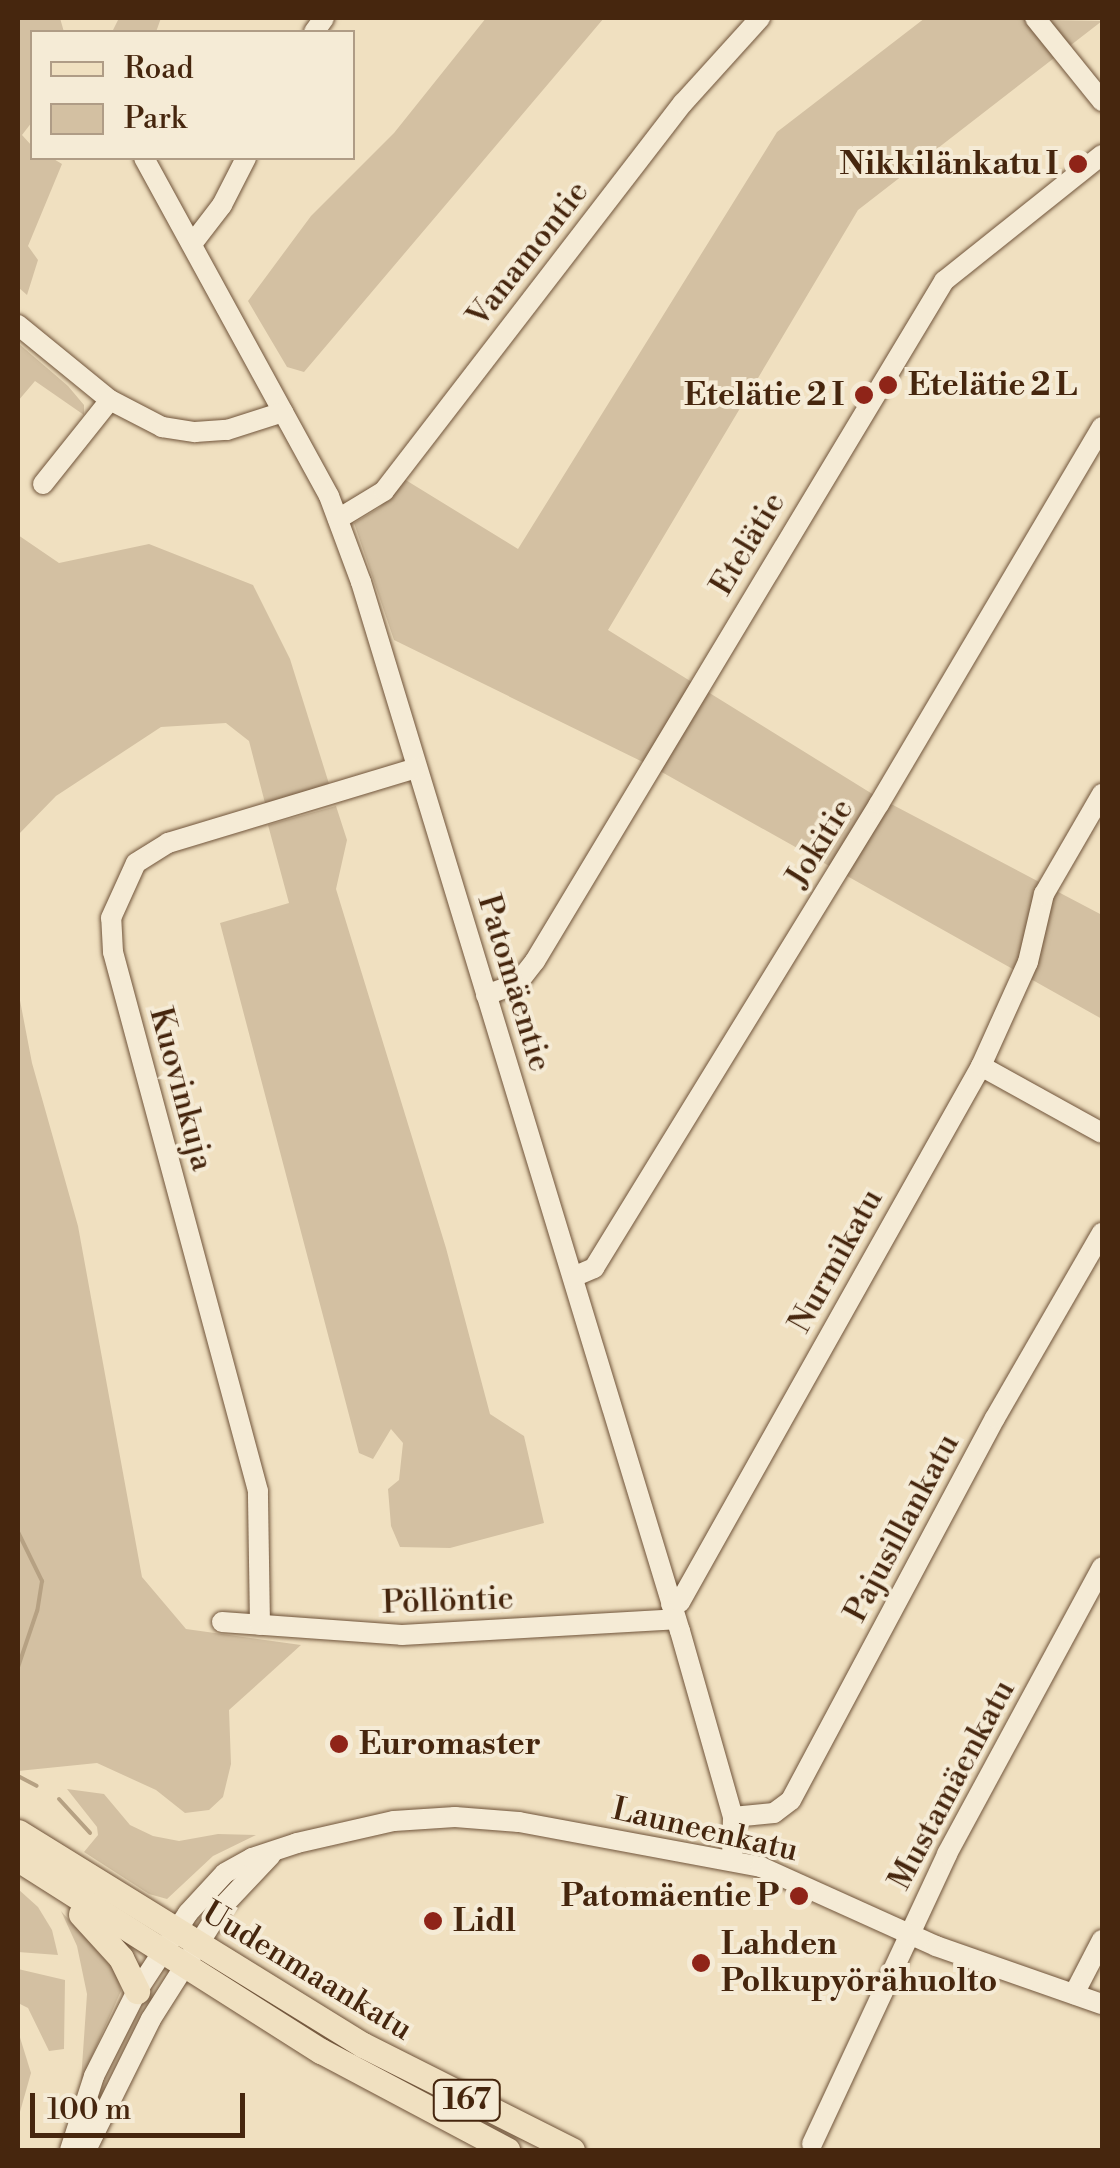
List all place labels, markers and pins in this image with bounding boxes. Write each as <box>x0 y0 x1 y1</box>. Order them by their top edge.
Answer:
place label: Nikkilänkatu I <box>839 145 1058 183</box>
marker: Nikkilänkatu I <box>1067 153 1089 175</box>
place label: Etelätie 2 L <box>908 366 1077 404</box>
marker: Etelätie 2 L <box>877 374 899 396</box>
place label: Etelätie 2 I <box>684 376 844 414</box>
marker: Etelätie 2 I <box>853 384 875 406</box>
place label: Euromaster <box>359 1725 541 1763</box>
marker: Euromaster <box>328 1733 350 1755</box>
place label: Patomäentie P <box>561 1877 779 1915</box>
marker: Patomäentie P <box>788 1885 810 1907</box>
place label: Lidl <box>453 1902 516 1940</box>
marker: Lidl <box>422 1910 444 1932</box>
place label: Lahden Polkupyörähuolto <box>721 1926 997 2001</box>
marker: Lahden Polkupyörähuolto <box>690 1952 712 1974</box>

